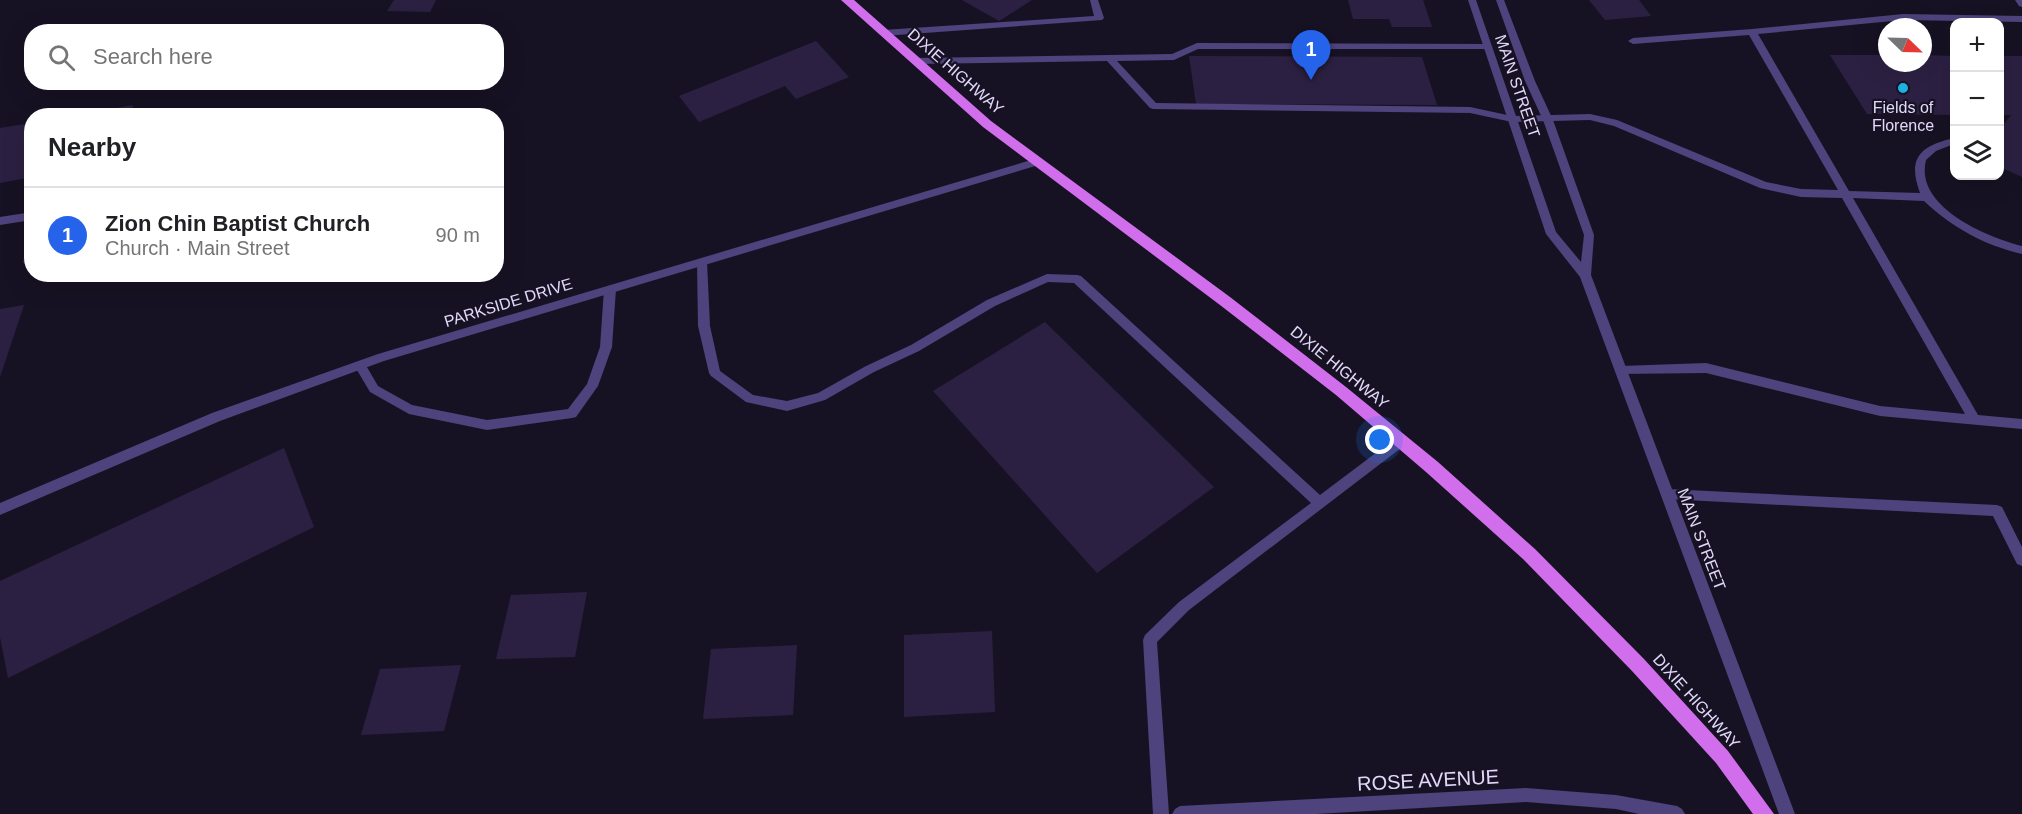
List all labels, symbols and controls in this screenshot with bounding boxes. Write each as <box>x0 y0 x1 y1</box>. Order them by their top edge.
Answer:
north arrow <box>1878 18 1932 72</box>
map controls <box>1950 18 2004 180</box>
button: + <box>1950 18 2004 72</box>
search box <box>24 24 504 90</box>
street label: DIXIE HIGHWAY <box>904 25 1007 118</box>
pin: 1 <box>1292 31 1330 80</box>
street label: MAIN STREET <box>1492 33 1543 140</box>
icon: search <box>45 41 78 74</box>
text: Search here <box>93 44 213 69</box>
button: − <box>1950 72 2004 126</box>
marker: Fields of Florence <box>1896 81 1910 95</box>
place label: Fields of Florence <box>1872 99 1934 134</box>
button: layers <box>1950 126 2004 180</box>
text: Nearby <box>48 132 136 162</box>
text: Zion Chin Baptist Church <box>105 211 370 236</box>
text: 1 <box>62 224 73 246</box>
text: 90 m <box>436 224 480 246</box>
text: Church · Main Street <box>105 237 290 259</box>
street label: PARKSIDE DRIVE <box>442 275 574 330</box>
street label: DIXIE HIGHWAY <box>1287 323 1392 412</box>
your location <box>1365 425 1394 454</box>
street label: MAIN STREET <box>1674 486 1729 593</box>
street label: DIXIE HIGHWAY <box>1650 651 1744 752</box>
street label: ROSE AVENUE <box>1357 765 1499 795</box>

